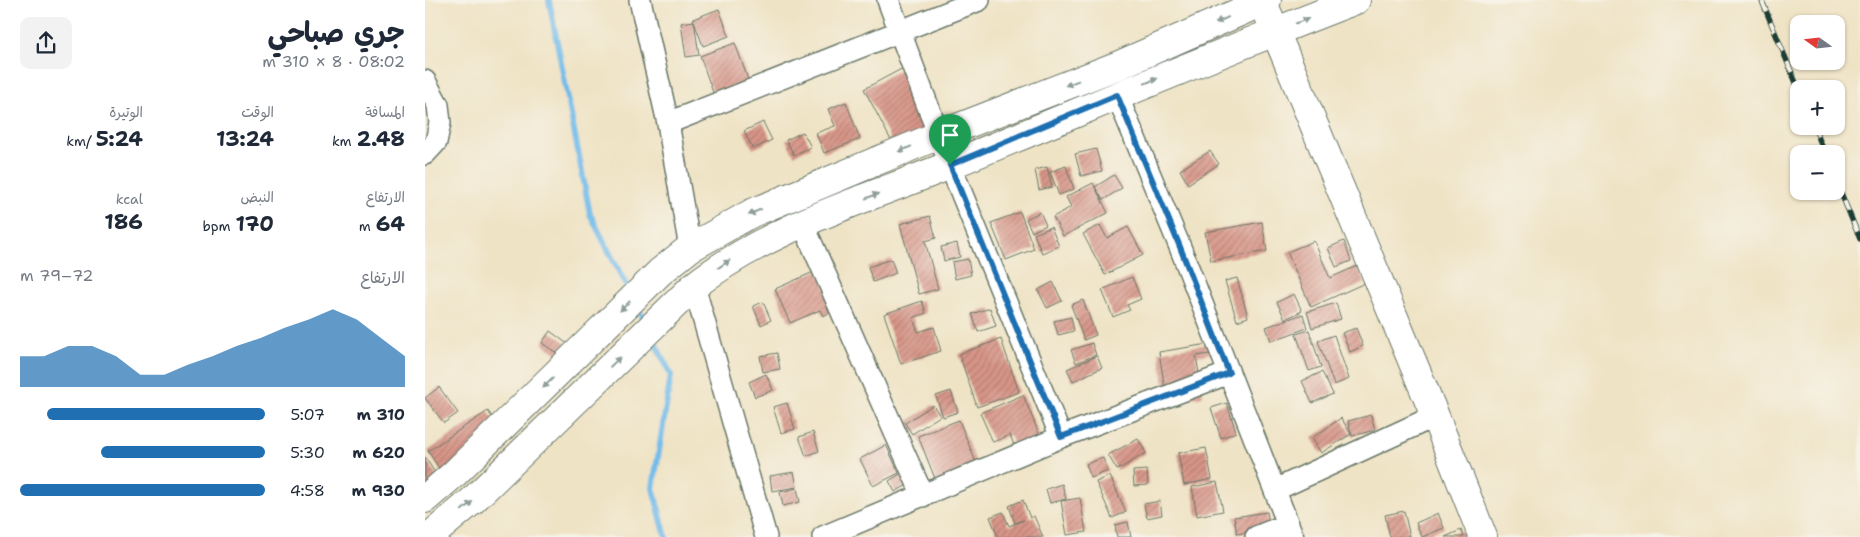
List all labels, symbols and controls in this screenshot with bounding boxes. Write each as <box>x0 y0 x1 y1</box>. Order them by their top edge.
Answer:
text: جري صباحي <box>268 13 405 51</box>
north arrow <box>1790 15 1845 70</box>
map controls <box>1790 15 1845 200</box>
one-way arrow <box>1215 16 1229 24</box>
button: share <box>20 17 72 69</box>
one-way arrow <box>1295 17 1310 25</box>
text: 08:02 · 8 × 310 m <box>262 51 405 72</box>
one-way arrow <box>1144 77 1159 84</box>
one-way arrow <box>1064 79 1079 87</box>
button: + <box>1790 80 1845 135</box>
text: الوتيرة <box>109 103 143 121</box>
text: الوقت <box>241 103 274 121</box>
text: المسافة <box>365 103 405 121</box>
pin <box>929 114 971 165</box>
icon: arrive <box>936 121 964 149</box>
text: 5:24 <box>96 125 143 153</box>
text: 13:24 <box>216 125 274 153</box>
text: 2.48 <box>356 125 405 153</box>
text: /km <box>66 132 96 150</box>
text: km <box>332 132 356 150</box>
button: − <box>1790 145 1845 200</box>
one-way arrow <box>898 146 912 154</box>
text: النبض <box>241 188 274 206</box>
text: الارتفاع <box>366 188 405 206</box>
text: kcal <box>116 190 143 208</box>
one-way arrow <box>865 192 880 200</box>
text: 186 <box>104 208 143 236</box>
one-way arrow <box>748 208 762 216</box>
text: 170 <box>235 210 274 238</box>
text: 64 <box>376 210 405 238</box>
text: bpm <box>202 217 235 235</box>
text: m <box>359 217 376 235</box>
one-way arrow <box>718 259 731 268</box>
text: 72–79 m <box>20 265 93 286</box>
text: الارتفاع <box>360 267 405 288</box>
one-way arrow <box>619 300 631 312</box>
one-way arrow <box>609 356 621 368</box>
one-way arrow <box>542 376 554 388</box>
text: 5:07 <box>290 404 325 425</box>
text: 310 m <box>356 404 405 425</box>
text: 5:30 <box>290 442 325 463</box>
text: 620 m <box>352 442 405 463</box>
text: 4:58 <box>290 480 325 501</box>
text: 930 m <box>352 480 405 501</box>
one-way arrow <box>460 500 473 511</box>

